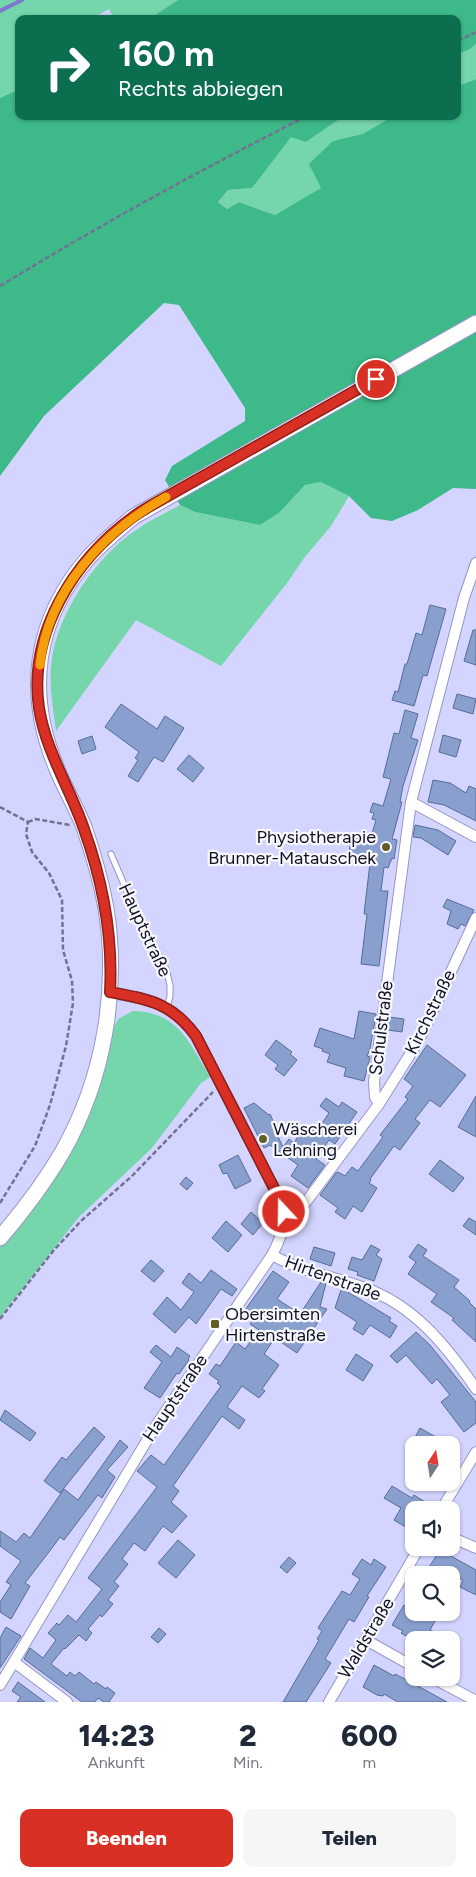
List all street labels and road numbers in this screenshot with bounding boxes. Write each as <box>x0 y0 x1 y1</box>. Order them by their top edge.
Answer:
street label: Hauptstraße <box>114 880 176 980</box>
street label: Kirchstraße <box>400 966 460 1058</box>
street label: Schulstraße <box>364 979 398 1077</box>
street label: Hirtenstraße <box>282 1250 384 1306</box>
street label: Hauptstraße <box>138 1350 212 1446</box>
street label: Waldstraße <box>333 1593 399 1683</box>

